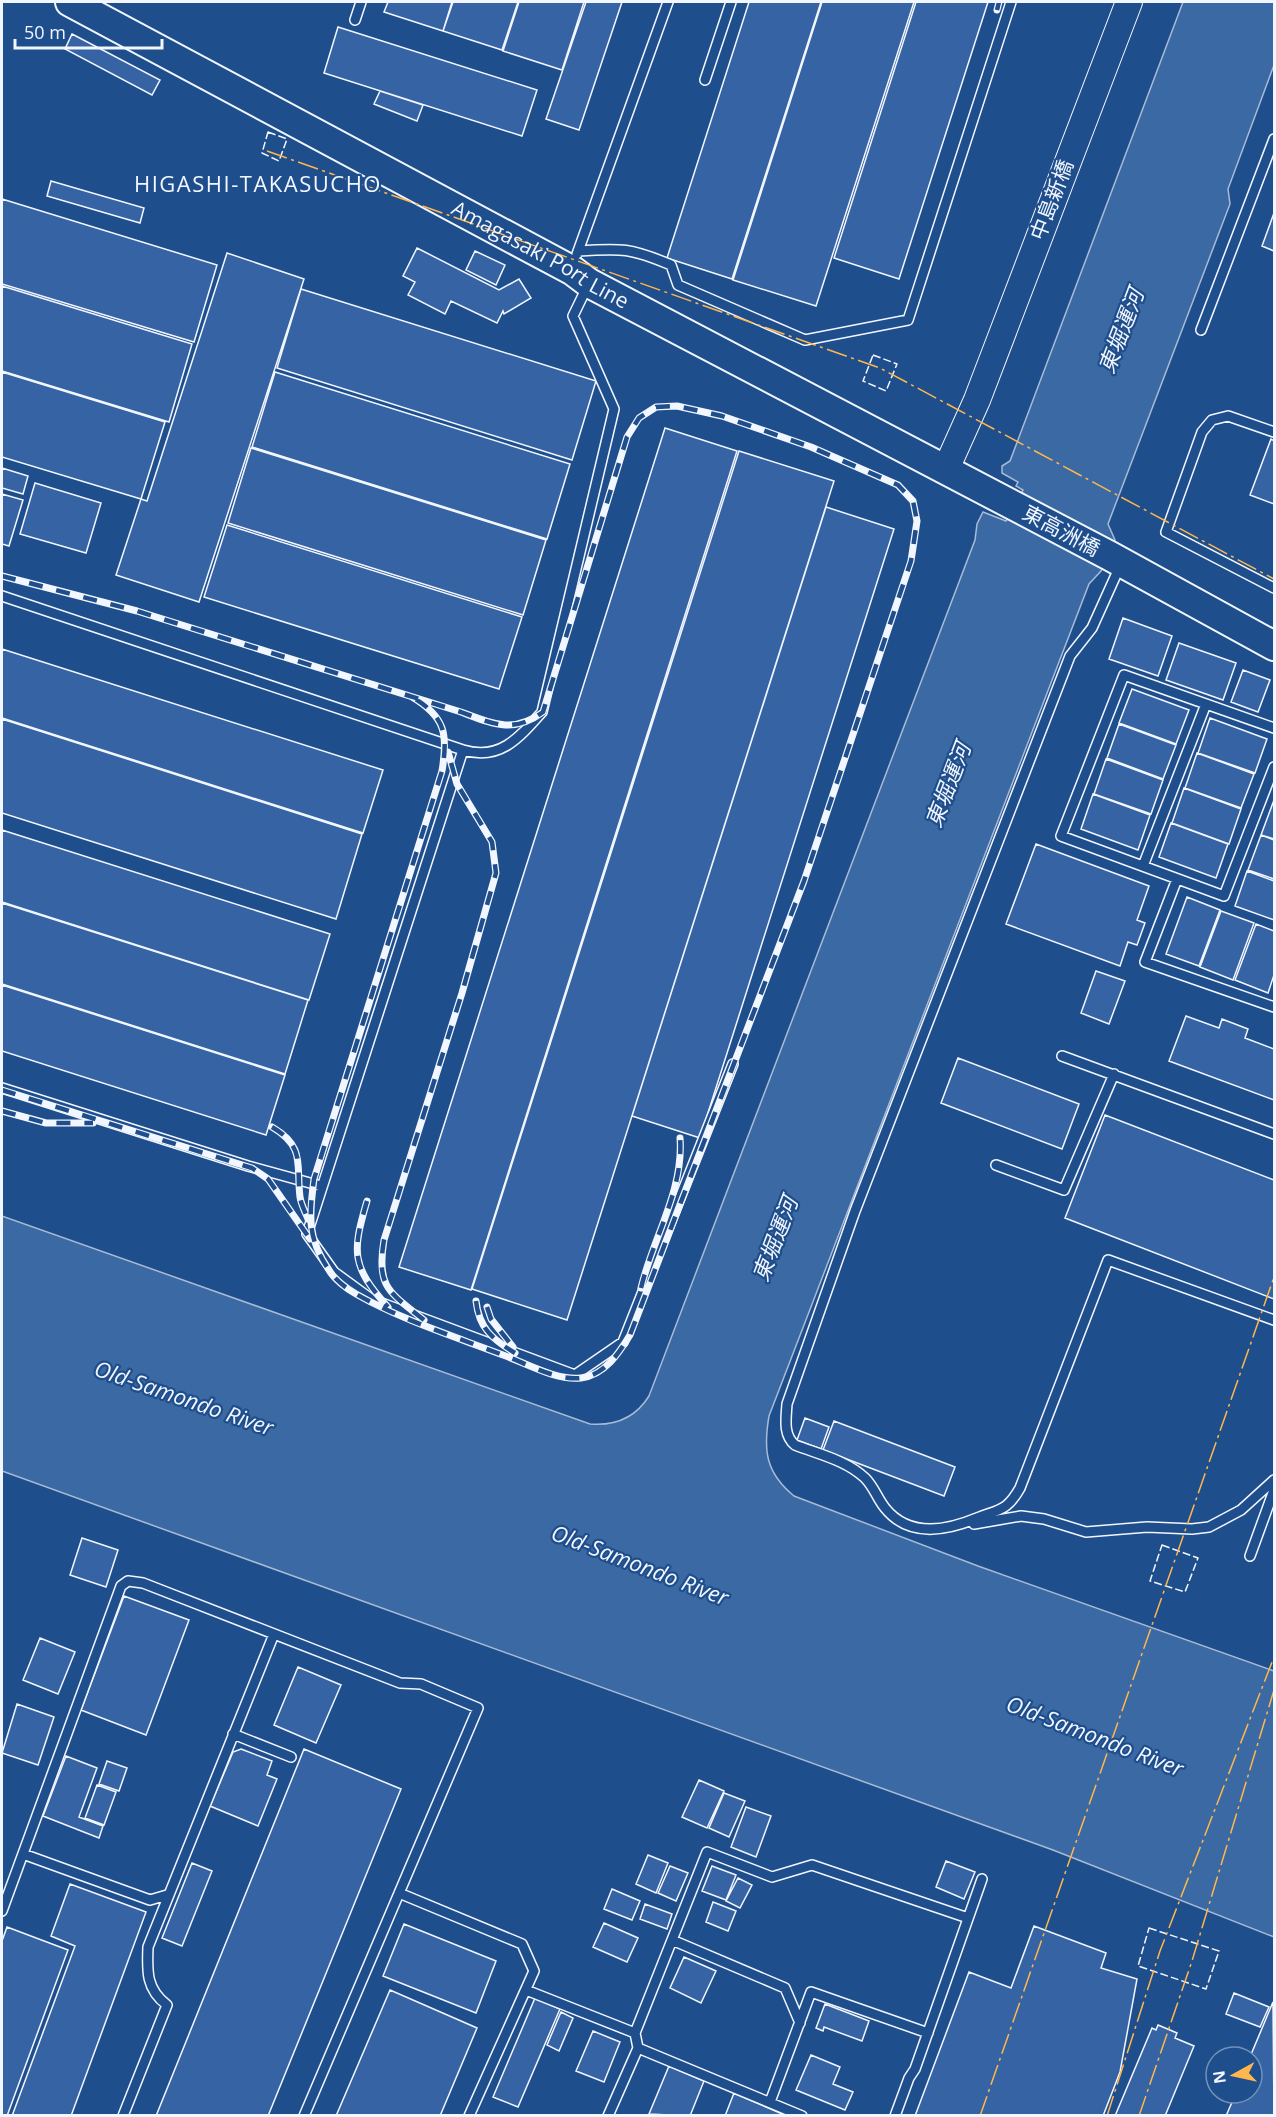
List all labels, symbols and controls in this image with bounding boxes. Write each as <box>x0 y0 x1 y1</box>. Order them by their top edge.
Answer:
scale bar <box>15 12 162 50</box>
text: 50 m <box>24 20 66 44</box>
street label: 中島新橋 <box>1023 155 1079 244</box>
district label: HIGASHI-TAKASUCHO <box>134 168 382 198</box>
street label: Amagasaki Port Line <box>447 194 634 314</box>
water label: 東堀運河 <box>1090 280 1151 377</box>
street label: 東高洲橋 <box>1018 498 1105 562</box>
water label: 東堀運河 <box>917 734 978 831</box>
water label: 東堀運河 <box>744 1188 805 1285</box>
water label: Old-Samondo River <box>91 1352 279 1442</box>
water label: Old-Samondo River <box>547 1516 734 1612</box>
water label: Old-Samondo River <box>1002 1687 1189 1783</box>
north arrow <box>1204 2045 1264 2105</box>
text: N <box>1207 2069 1231 2085</box>

